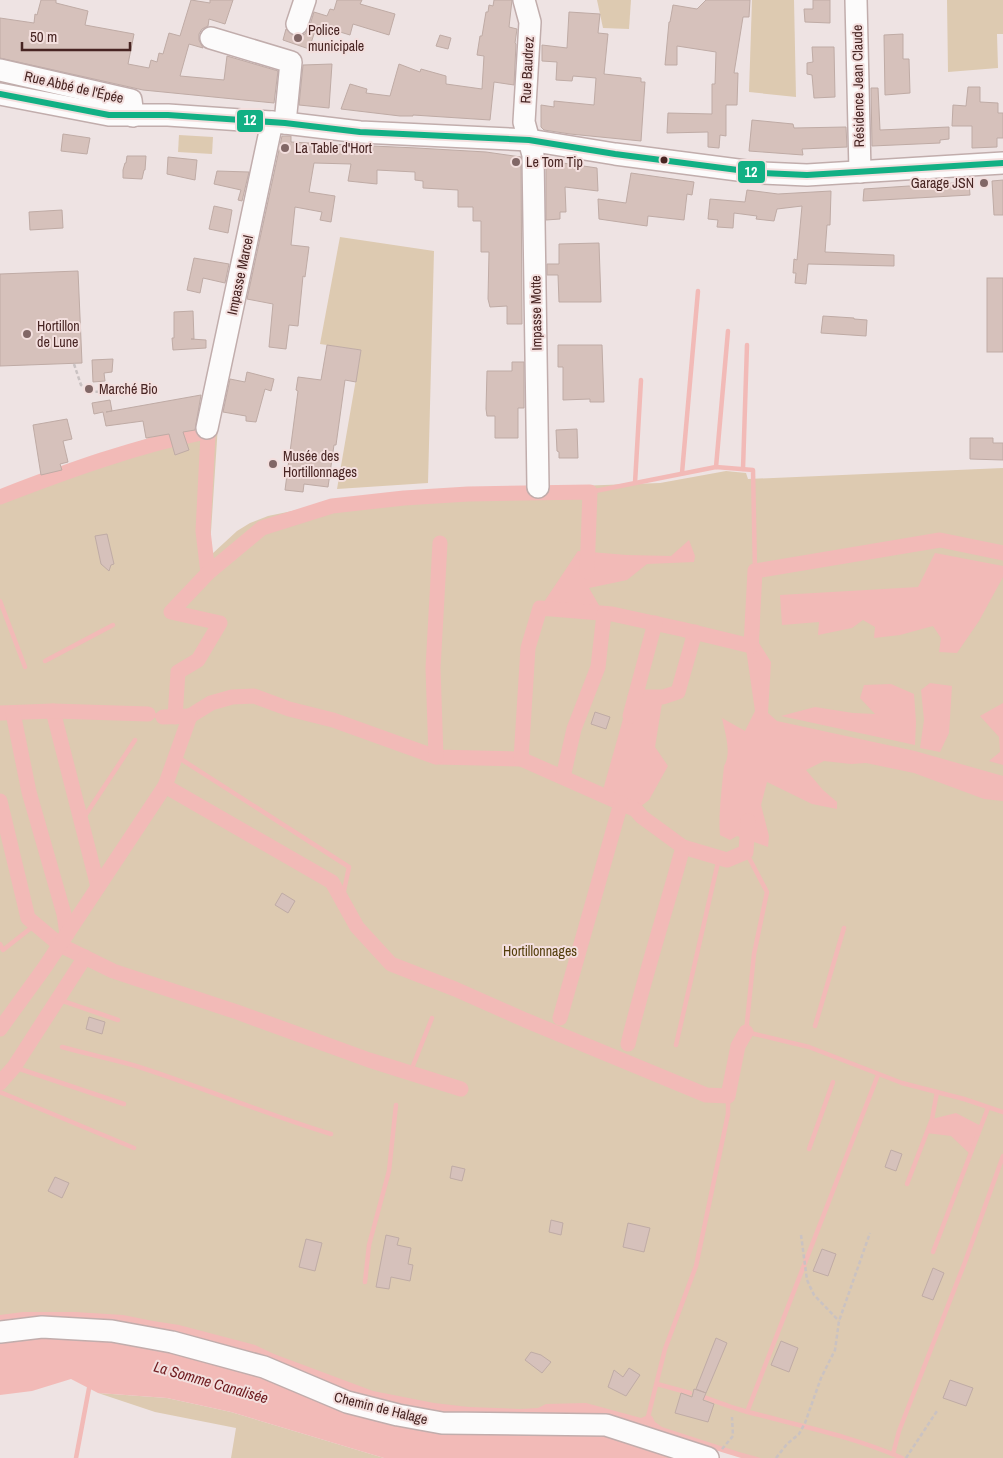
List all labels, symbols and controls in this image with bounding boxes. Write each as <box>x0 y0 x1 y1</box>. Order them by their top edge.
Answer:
scale bar <box>22 20 130 52</box>
place label: Police municipale <box>308 21 364 55</box>
street label: Résidence Jean Claude <box>848 25 868 147</box>
text: 50 m <box>30 26 57 47</box>
marker: Police municipale <box>292 32 304 44</box>
street label: Rue Baudrez <box>516 36 538 104</box>
street label: Rue Abbé de l'Épée <box>23 67 125 107</box>
line badge: 12 <box>236 109 264 133</box>
text: 12 <box>244 111 256 129</box>
place label: La Table d'Hort <box>295 139 372 157</box>
marker: La Table d'Hort <box>279 142 291 154</box>
place label: Le Tom Tip <box>526 153 583 171</box>
unlabelled marker <box>659 155 669 165</box>
marker: Le Tom Tip <box>510 156 522 168</box>
line badge: 12 <box>737 160 766 184</box>
text: 12 <box>745 163 757 181</box>
place label: Garage JSN <box>911 174 974 192</box>
marker: Garage JSN <box>978 177 990 189</box>
street label: Impasse Marcel <box>223 233 257 317</box>
street label: Impasse Motte <box>526 275 546 351</box>
place label: Hortillon de Lune <box>37 317 80 351</box>
marker: Hortillon de Lune <box>21 328 33 340</box>
place label: Marché Bio <box>99 380 158 398</box>
marker: Marché Bio <box>83 383 95 395</box>
place label: Musée des Hortillonnages <box>283 447 357 481</box>
marker: Musée des Hortillonnages <box>267 458 279 470</box>
park label: Hortillonnages <box>503 942 577 960</box>
water label: La Somme Canalisée <box>151 1356 271 1408</box>
street label: Chemin de Halage <box>332 1388 430 1428</box>

